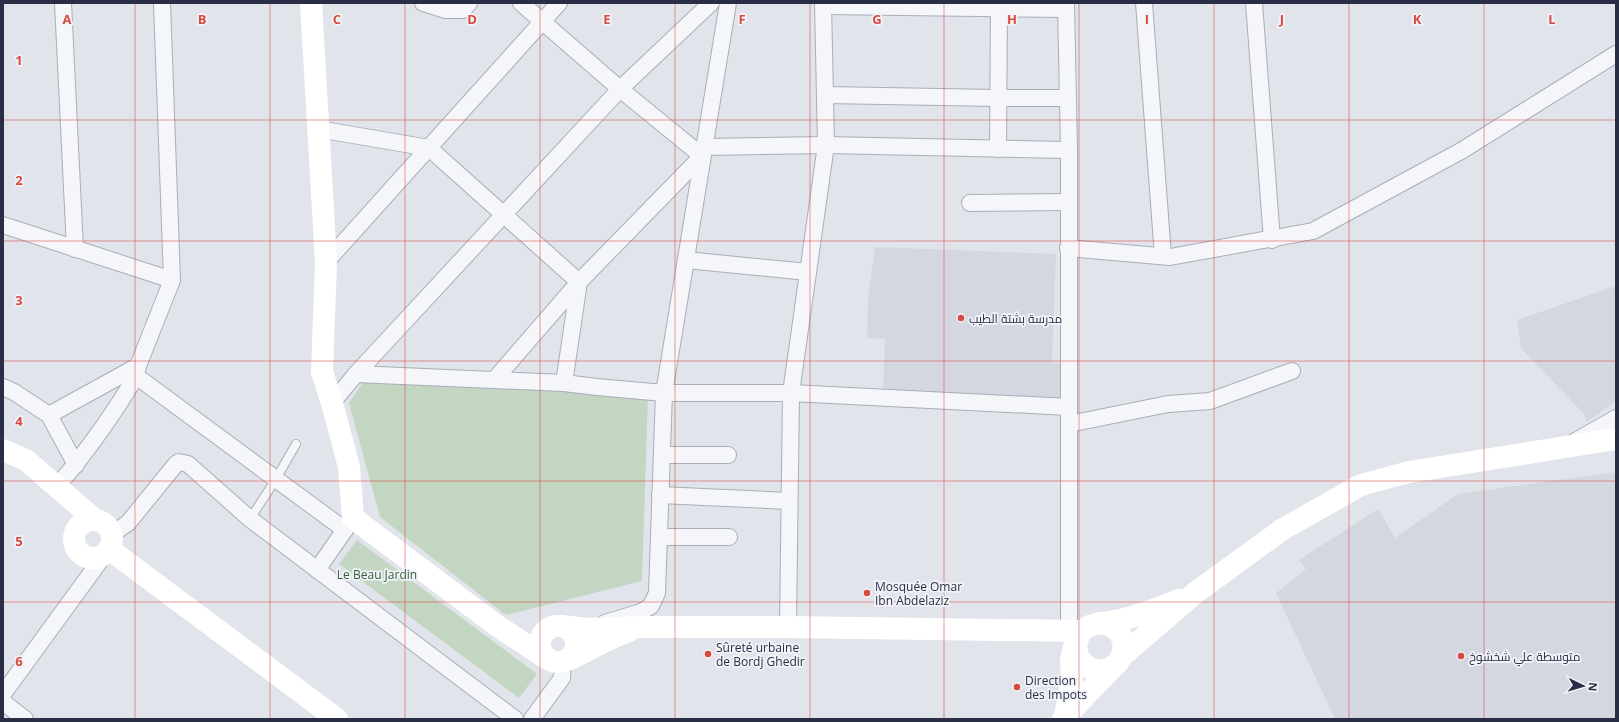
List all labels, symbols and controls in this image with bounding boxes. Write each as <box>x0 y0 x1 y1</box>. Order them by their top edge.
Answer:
text: A <box>63 10 72 28</box>
text: B <box>198 10 207 28</box>
text: C <box>333 10 341 28</box>
text: D <box>467 10 477 28</box>
text: E <box>603 10 611 28</box>
text: F <box>738 10 746 28</box>
text: G <box>872 10 882 28</box>
text: H <box>1007 10 1017 28</box>
text: I <box>1145 10 1149 28</box>
text: J <box>1279 10 1284 28</box>
text: K <box>1413 10 1422 28</box>
text: L <box>1548 10 1556 28</box>
text: 1 <box>15 51 23 69</box>
text: 2 <box>15 171 23 189</box>
text: 3 <box>15 291 23 309</box>
place label: مدرسة بشتة الطيب <box>969 310 1062 327</box>
marker: مدرسة بشتة الطيب <box>956 313 966 323</box>
text: 4 <box>15 412 23 430</box>
text: 5 <box>15 532 23 550</box>
park label: Le Beau Jardin <box>337 566 417 583</box>
place label: Mosquée Omar Ibn Abdelaziz <box>875 578 962 609</box>
marker: Mosquée Omar Ibn Abdelaziz <box>862 588 872 598</box>
place label: Sûreté urbaine de Bordj Ghedir <box>716 639 805 670</box>
place label: متوسطة علي شخشوخ <box>1469 648 1580 667</box>
marker: Sûreté urbaine de Bordj Ghedir <box>703 649 713 659</box>
marker: متوسطة علي شخشوخ <box>1456 651 1466 661</box>
text: 6 <box>15 652 23 670</box>
north arrow <box>1563 666 1603 706</box>
place label: Direction des Impots <box>1025 672 1087 703</box>
marker: Direction des Impots <box>1012 682 1022 692</box>
text: N <box>1586 682 1601 692</box>

